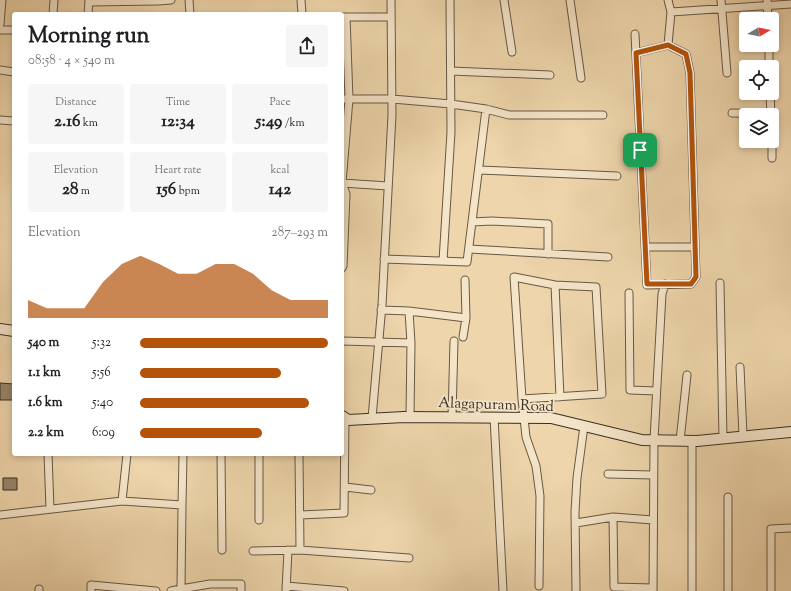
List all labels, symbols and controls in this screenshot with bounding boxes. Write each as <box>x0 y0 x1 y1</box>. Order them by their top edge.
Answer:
north arrow <box>739 12 779 52</box>
map controls <box>739 12 779 148</box>
text: Morning run <box>28 21 150 53</box>
button: share <box>286 25 328 67</box>
text: 08:58 · 4 × 540 m <box>28 52 115 70</box>
button: locate <box>739 60 779 100</box>
text: Distance <box>55 94 97 110</box>
text: Time <box>166 94 190 110</box>
text: Pace <box>269 94 291 110</box>
button: layers <box>739 108 779 148</box>
text: 2.16 <box>54 110 81 134</box>
text: 12:34 <box>161 110 195 134</box>
text: 5:49 <box>255 110 282 134</box>
text: km <box>81 115 98 131</box>
text: /km <box>282 115 305 131</box>
pin <box>623 133 657 167</box>
icon: arrive <box>629 139 651 161</box>
text: Elevation <box>54 162 98 178</box>
text: Heart rate <box>155 162 201 178</box>
text: kcal <box>271 162 289 178</box>
text: 28 <box>62 178 79 202</box>
text: 156 <box>156 178 176 202</box>
text: 142 <box>269 178 291 202</box>
text: m <box>79 183 90 199</box>
text: bpm <box>176 183 200 199</box>
text: Elevation <box>28 224 81 242</box>
text: 287–293 m <box>272 224 328 242</box>
text: 540 m <box>28 334 59 352</box>
text: 5:32 <box>92 334 111 352</box>
text: 1.1 km <box>28 364 61 382</box>
text: 5:56 <box>92 364 111 382</box>
street label: Alagapuram Road <box>438 393 555 418</box>
text: 1.6 km <box>28 394 63 412</box>
text: 5:40 <box>92 394 113 412</box>
text: 2.2 km <box>28 424 64 442</box>
text: 6:09 <box>92 424 115 442</box>

